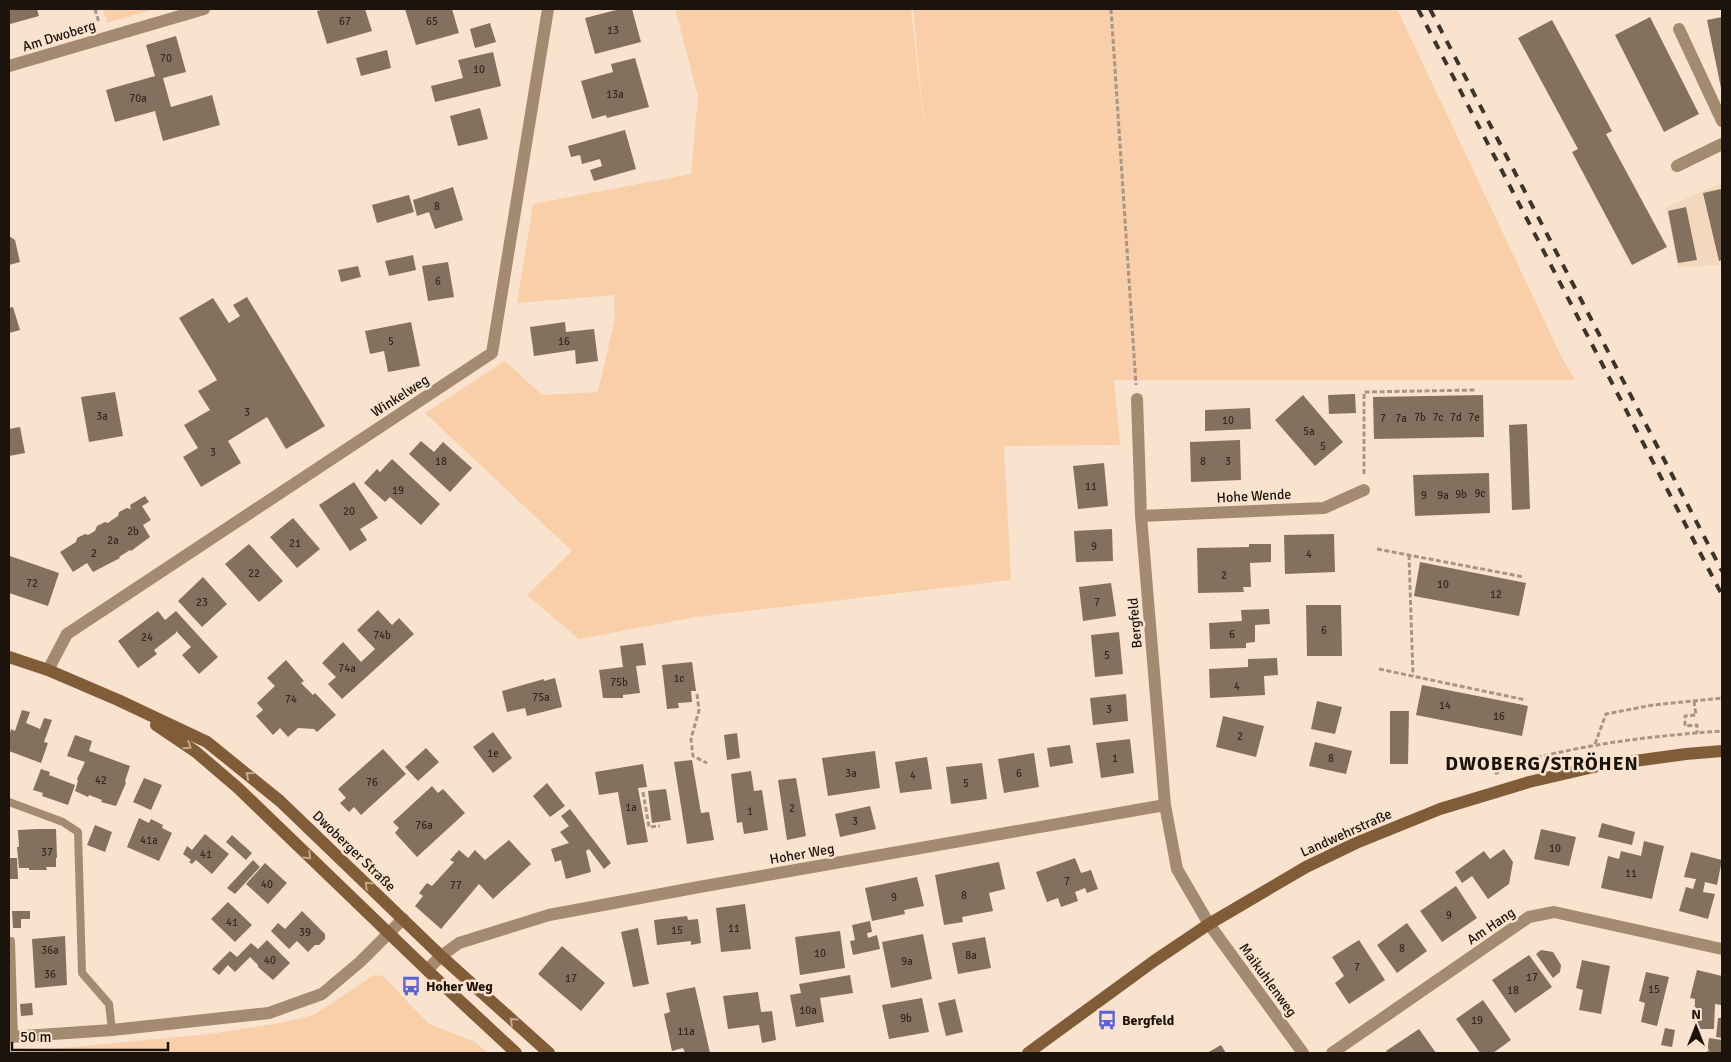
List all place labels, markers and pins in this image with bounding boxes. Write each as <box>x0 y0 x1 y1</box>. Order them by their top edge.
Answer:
bus stop icon: Hoher Weg <box>400 975 422 997</box>
place label: Hoher Weg <box>426 978 493 995</box>
bus stop icon: Bergfeld <box>1096 1009 1118 1031</box>
place label: Bergfeld <box>1122 1012 1175 1029</box>

